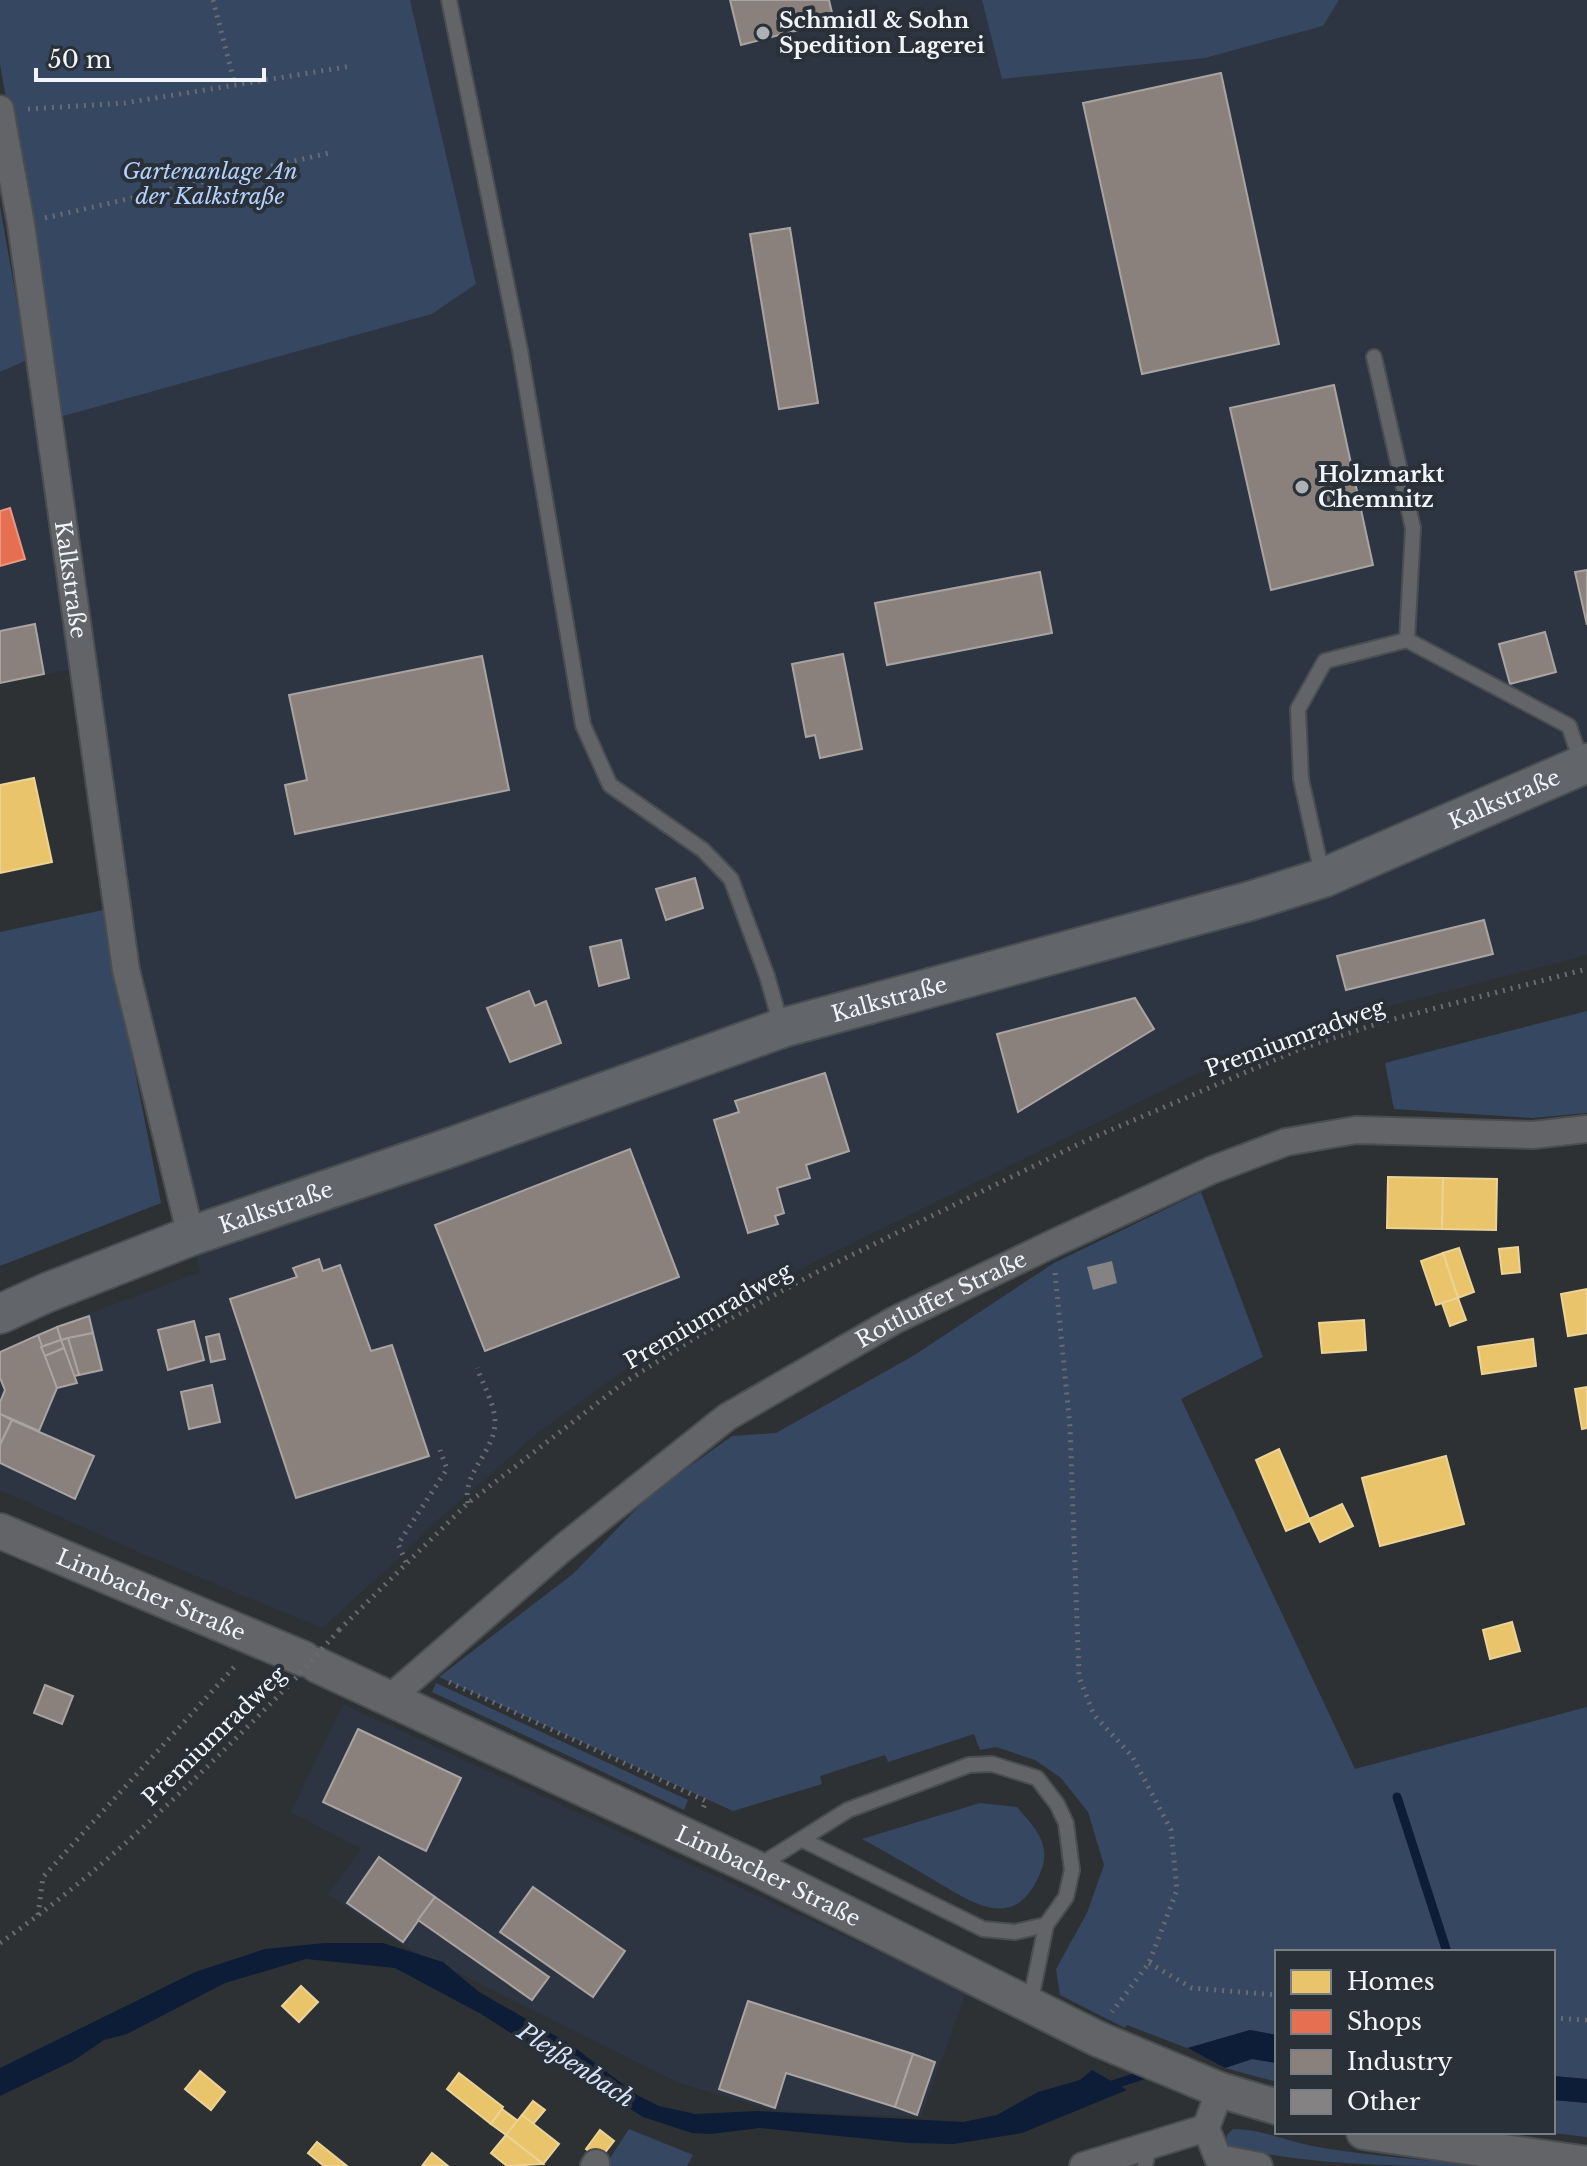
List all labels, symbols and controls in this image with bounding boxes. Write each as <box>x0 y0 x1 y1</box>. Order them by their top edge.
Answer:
place label: Schmidl & Sohn Spedition Lagerei <box>779 7 985 59</box>
marker: Schmidl & Sohn Spedition Lagerei <box>754 24 772 42</box>
scale bar <box>36 32 264 82</box>
text: 50 m <box>48 45 112 74</box>
park label: Gartenanlage An der Kalkstraße <box>123 158 298 210</box>
place label: Holzmarkt Chemnitz <box>1318 461 1445 513</box>
marker: Holzmarkt Chemnitz <box>1293 478 1311 496</box>
street label: Kalkstraße <box>49 519 93 640</box>
street label: Kalkstraße <box>1444 763 1564 835</box>
street label: Kalkstraße <box>828 970 950 1027</box>
street label: Premiumradweg <box>1202 993 1389 1083</box>
street label: Kalkstraße <box>215 1175 336 1239</box>
street label: Rottluffer Straße <box>851 1245 1031 1353</box>
street label: Premiumradweg <box>619 1257 797 1375</box>
street label: Limbacher Straße <box>53 1543 250 1646</box>
street label: Premiumradweg <box>137 1660 292 1811</box>
street label: Limbacher Straße <box>671 1820 865 1932</box>
legend <box>1275 1950 1555 2134</box>
text: Homes <box>1347 1967 1435 1996</box>
text: Shops <box>1347 2007 1422 2036</box>
water label: Pleißenbach <box>511 2016 640 2113</box>
text: Industry <box>1347 2047 1453 2076</box>
text: Other <box>1347 2087 1421 2116</box>

